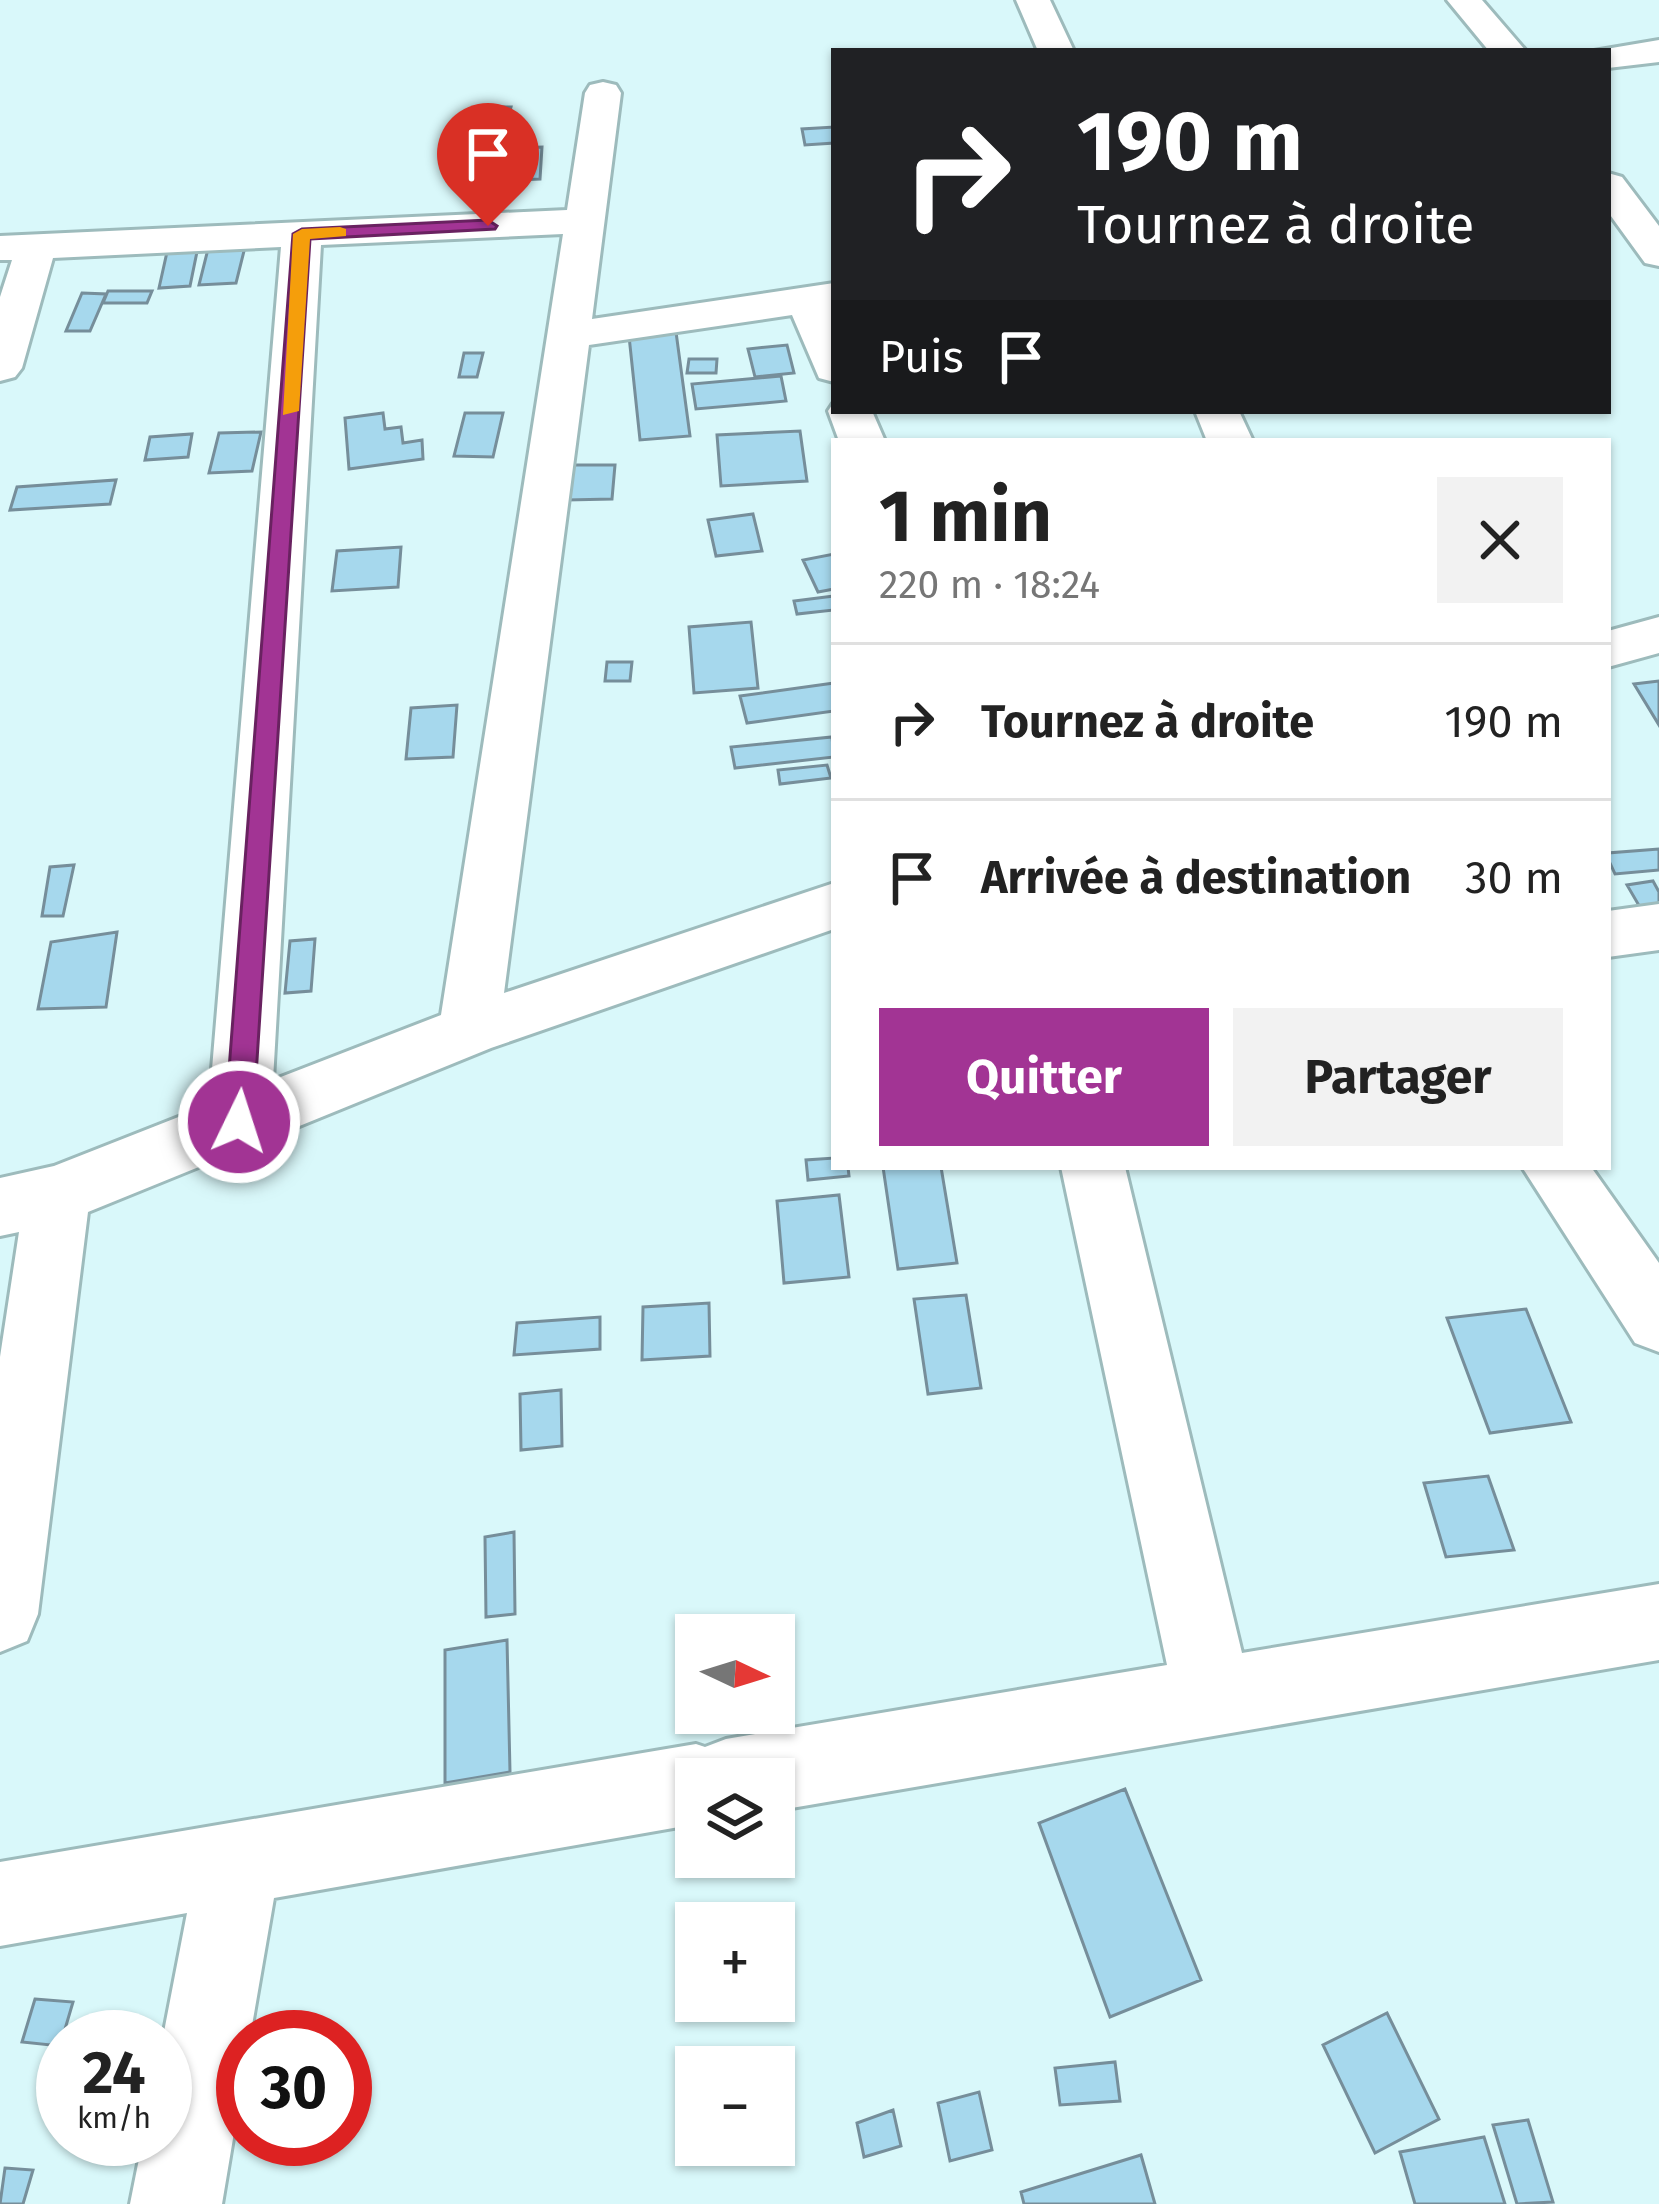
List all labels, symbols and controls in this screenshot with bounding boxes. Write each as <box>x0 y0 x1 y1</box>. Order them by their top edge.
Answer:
text: 190 m <box>1077 91 1303 192</box>
icon: right <box>879 96 1035 252</box>
pin <box>437 103 539 226</box>
icon: arrive <box>455 121 521 187</box>
text: Tournez à droite <box>1077 193 1474 257</box>
icon: arrive <box>988 324 1054 390</box>
text: Puis <box>879 330 964 384</box>
text: 1 min <box>879 474 1052 560</box>
button: close <box>1437 477 1563 603</box>
text: 220 m · 18:24 <box>879 562 1100 608</box>
icon: right <box>879 689 945 755</box>
text: Tournez à droite <box>981 695 1314 749</box>
text: 190 m <box>1444 695 1563 749</box>
icon: arrive <box>879 845 945 911</box>
text: Arrivée à destination <box>981 851 1411 905</box>
text: 30 m <box>1465 851 1563 905</box>
button: Quitter <box>879 1008 1209 1146</box>
button: Partager <box>1233 1008 1563 1146</box>
position arrow <box>176 1059 302 1185</box>
north arrow <box>675 1614 795 1734</box>
map controls <box>675 1614 795 2166</box>
button: layers <box>675 1758 795 1878</box>
button: + <box>675 1902 795 2022</box>
speed limit sign: 30 <box>216 2010 372 2166</box>
text: 24 <box>82 2037 146 2109</box>
button: − <box>675 2046 795 2166</box>
text: km/h <box>77 2100 151 2136</box>

